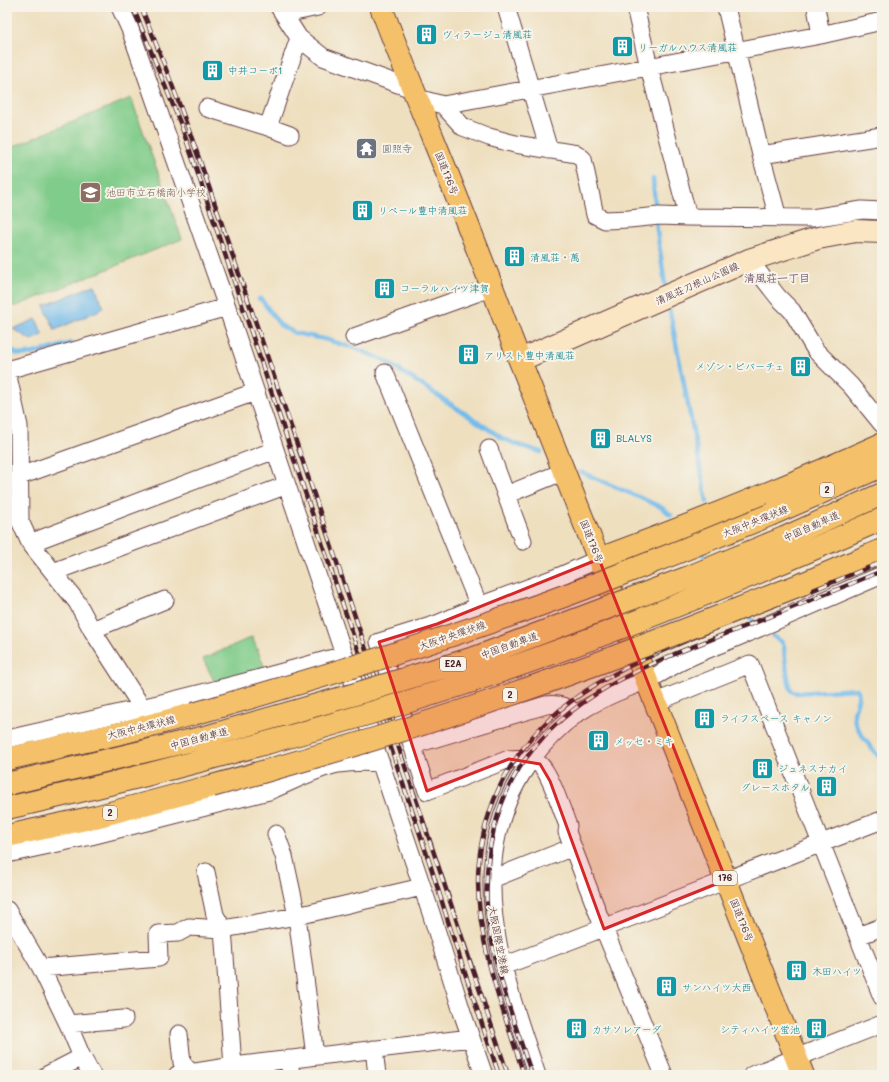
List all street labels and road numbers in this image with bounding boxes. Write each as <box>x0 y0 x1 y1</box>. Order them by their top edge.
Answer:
street label: 国道176号 <box>432 149 462 197</box>
street label: 清風荘刀根山公園線 <box>653 258 741 308</box>
road number: 2 <box>820 483 834 497</box>
street label: 大阪中央環状線 <box>720 501 790 541</box>
street label: 中国自動車道 <box>781 507 841 545</box>
street label: 国道176号 <box>577 517 607 565</box>
street label: 大阪中央環状線 <box>417 617 487 653</box>
street label: 中国自動車道 <box>478 628 540 662</box>
road number: E2A <box>440 657 466 671</box>
road number: 2 <box>503 688 517 702</box>
street label: 大阪中央環状線 <box>105 712 177 742</box>
street label: 中国自動車道 <box>168 723 230 753</box>
road number: 2 <box>103 806 117 820</box>
road number: 176 <box>713 871 737 885</box>
street label: 国道176号 <box>727 896 757 944</box>
street label: 大阪国際空港線 <box>485 904 513 976</box>

